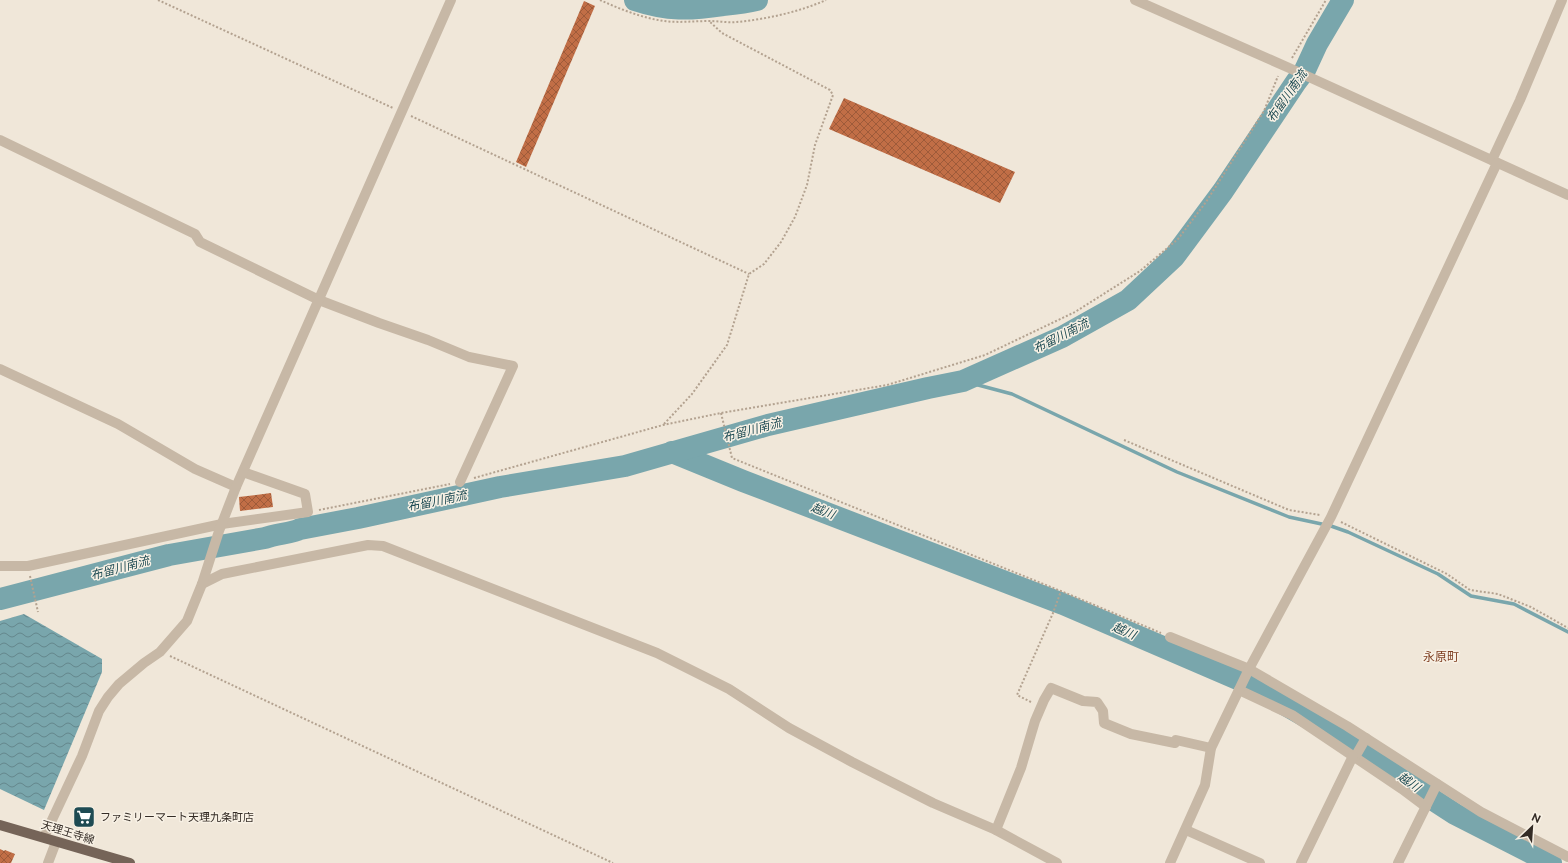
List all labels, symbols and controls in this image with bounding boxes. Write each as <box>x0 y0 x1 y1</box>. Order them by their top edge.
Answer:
water label: 布留川南流 <box>1264 66 1311 125</box>
water label: 布留川南流 <box>1031 315 1093 356</box>
water label: 布留川南流 <box>721 415 785 445</box>
water label: 布留川南流 <box>406 488 470 514</box>
water label: 越川 <box>809 500 839 523</box>
water label: 布留川南流 <box>89 553 153 583</box>
water label: 越川 <box>1110 620 1140 643</box>
district label: 永原町 <box>1423 650 1459 664</box>
water label: 越川 <box>1395 769 1424 796</box>
supermarket icon: ファミリーマート天理九条町店 <box>71 804 97 830</box>
north arrow <box>1512 807 1552 847</box>
place label: ファミリーマート天理九条町店 <box>100 811 254 824</box>
text: N <box>1529 811 1543 826</box>
street label: 天理王寺線 <box>40 818 96 847</box>

